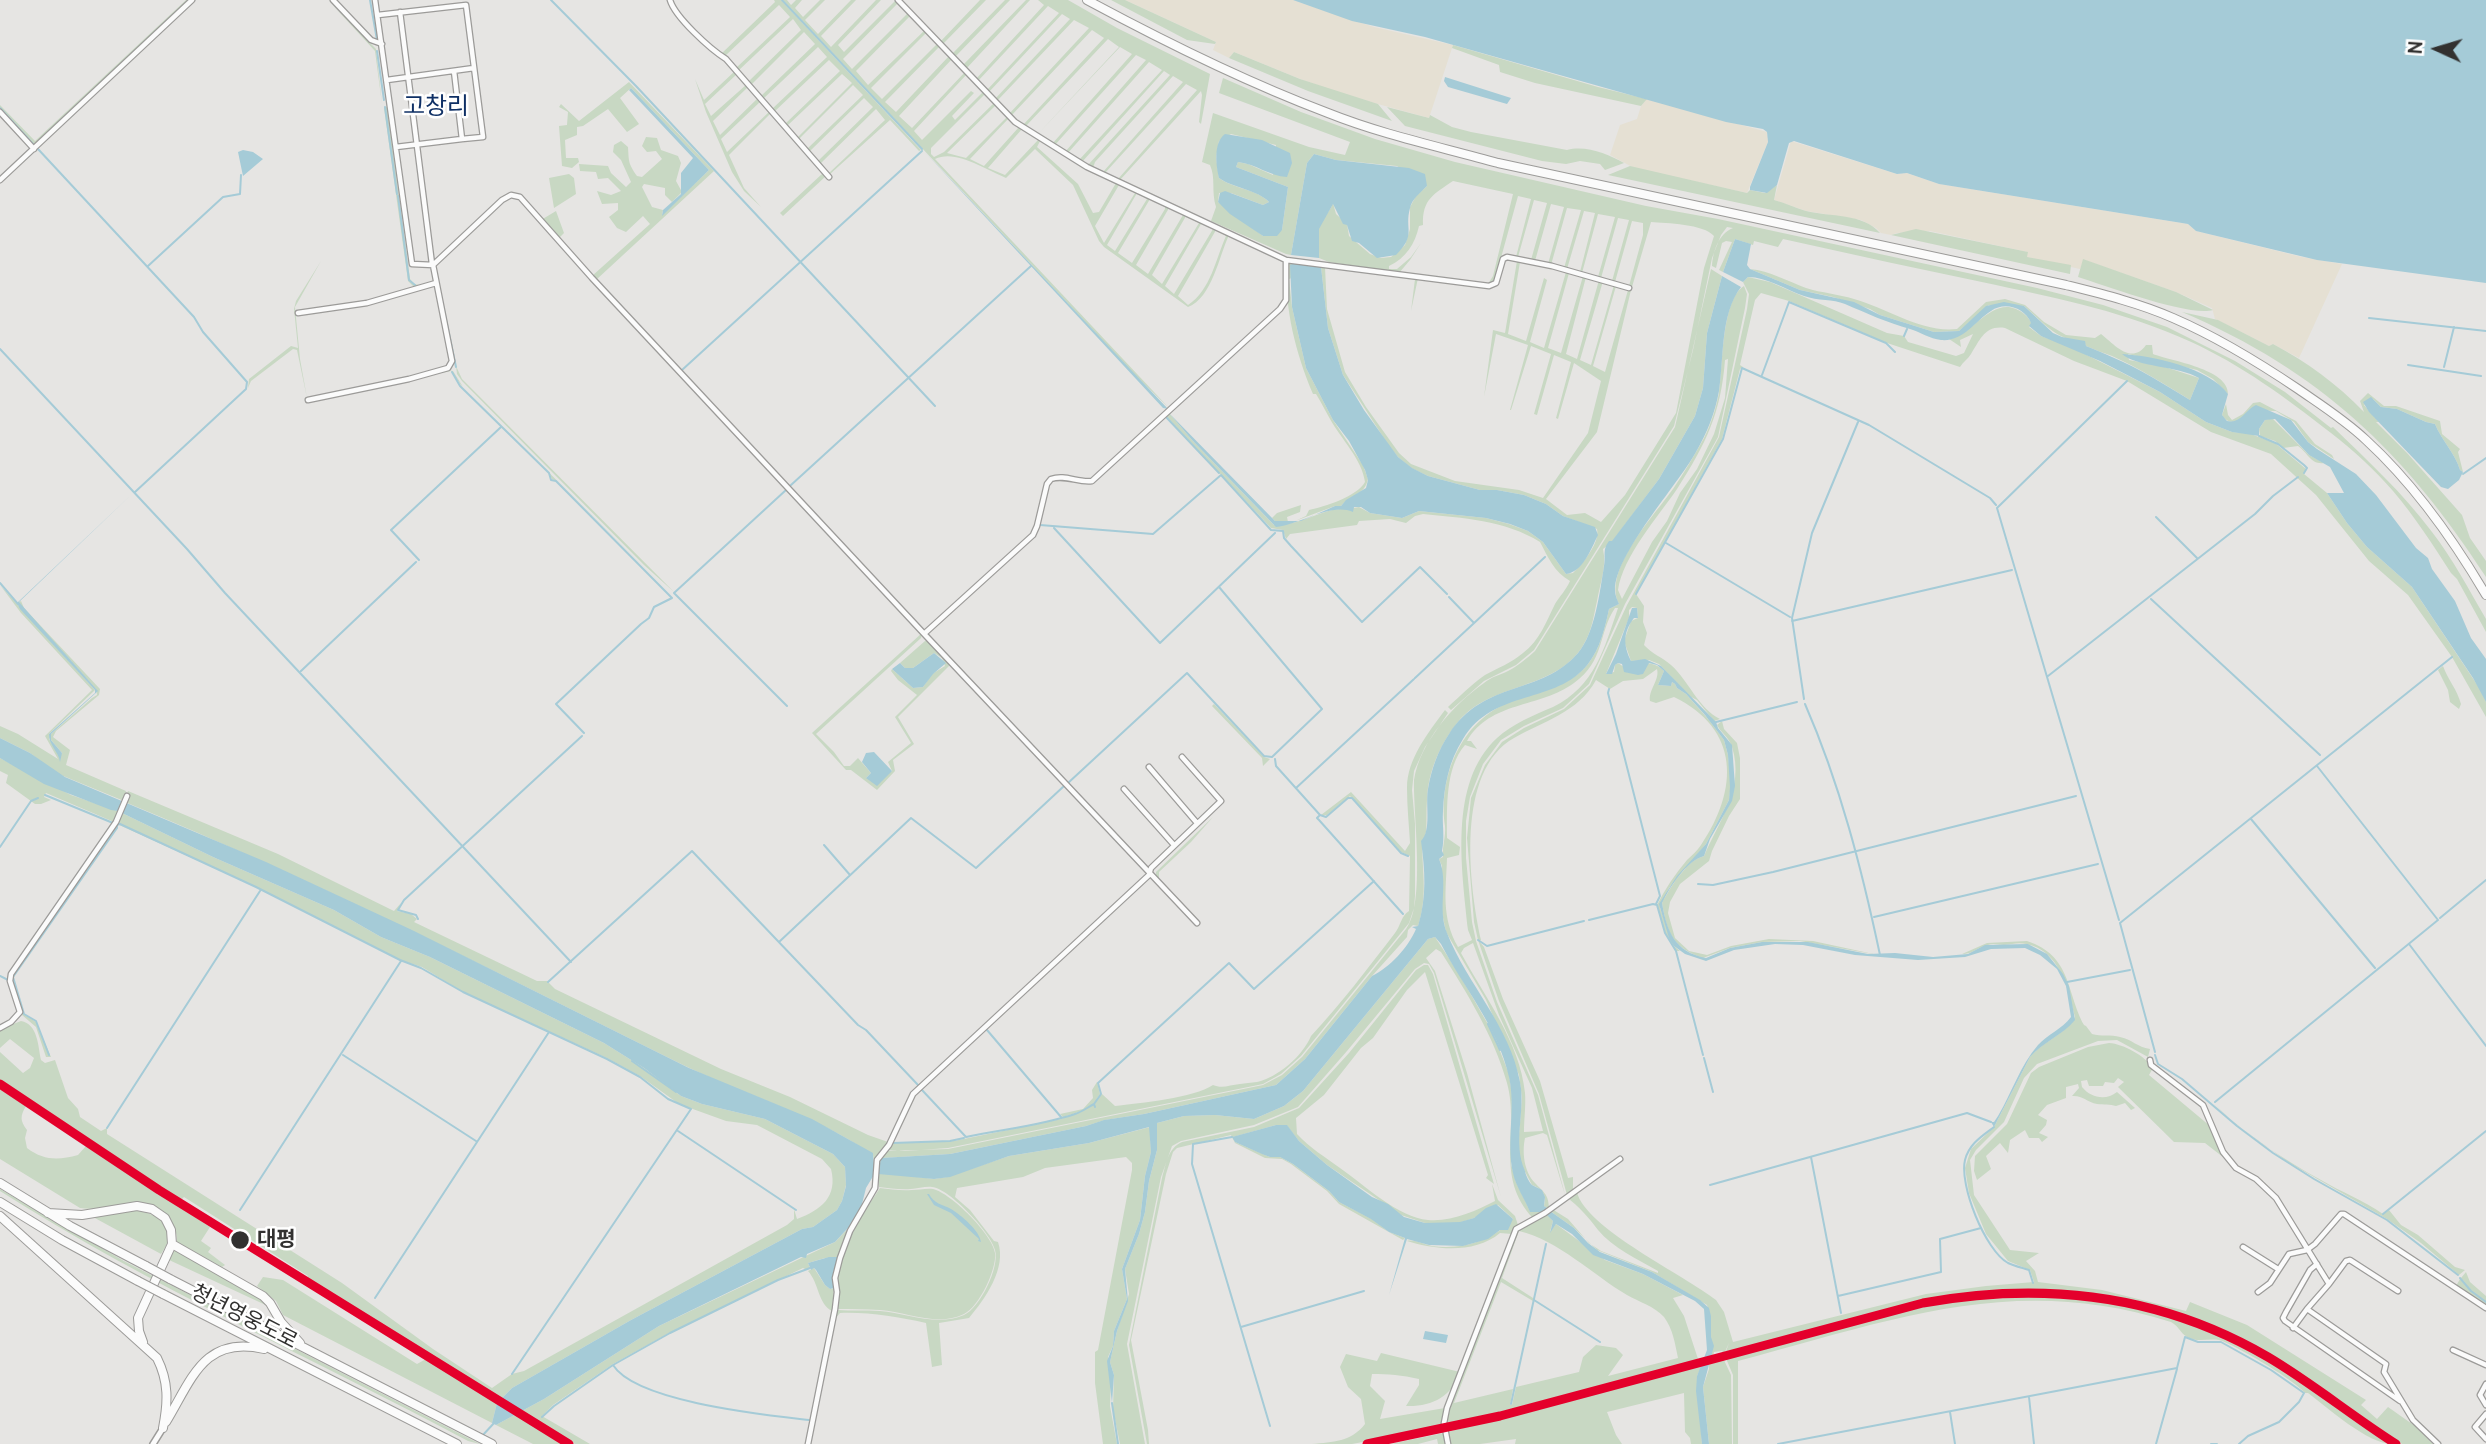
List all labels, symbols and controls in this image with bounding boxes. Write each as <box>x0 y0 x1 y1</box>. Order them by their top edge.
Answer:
north arrow <box>2402 14 2472 84</box>
text: N <box>2404 40 2427 55</box>
district label: 고창리 <box>403 93 469 121</box>
place label: 대평 <box>257 1227 296 1253</box>
marker: 대평 <box>229 1229 251 1251</box>
street label: 청년영웅도로 <box>187 1279 301 1355</box>

